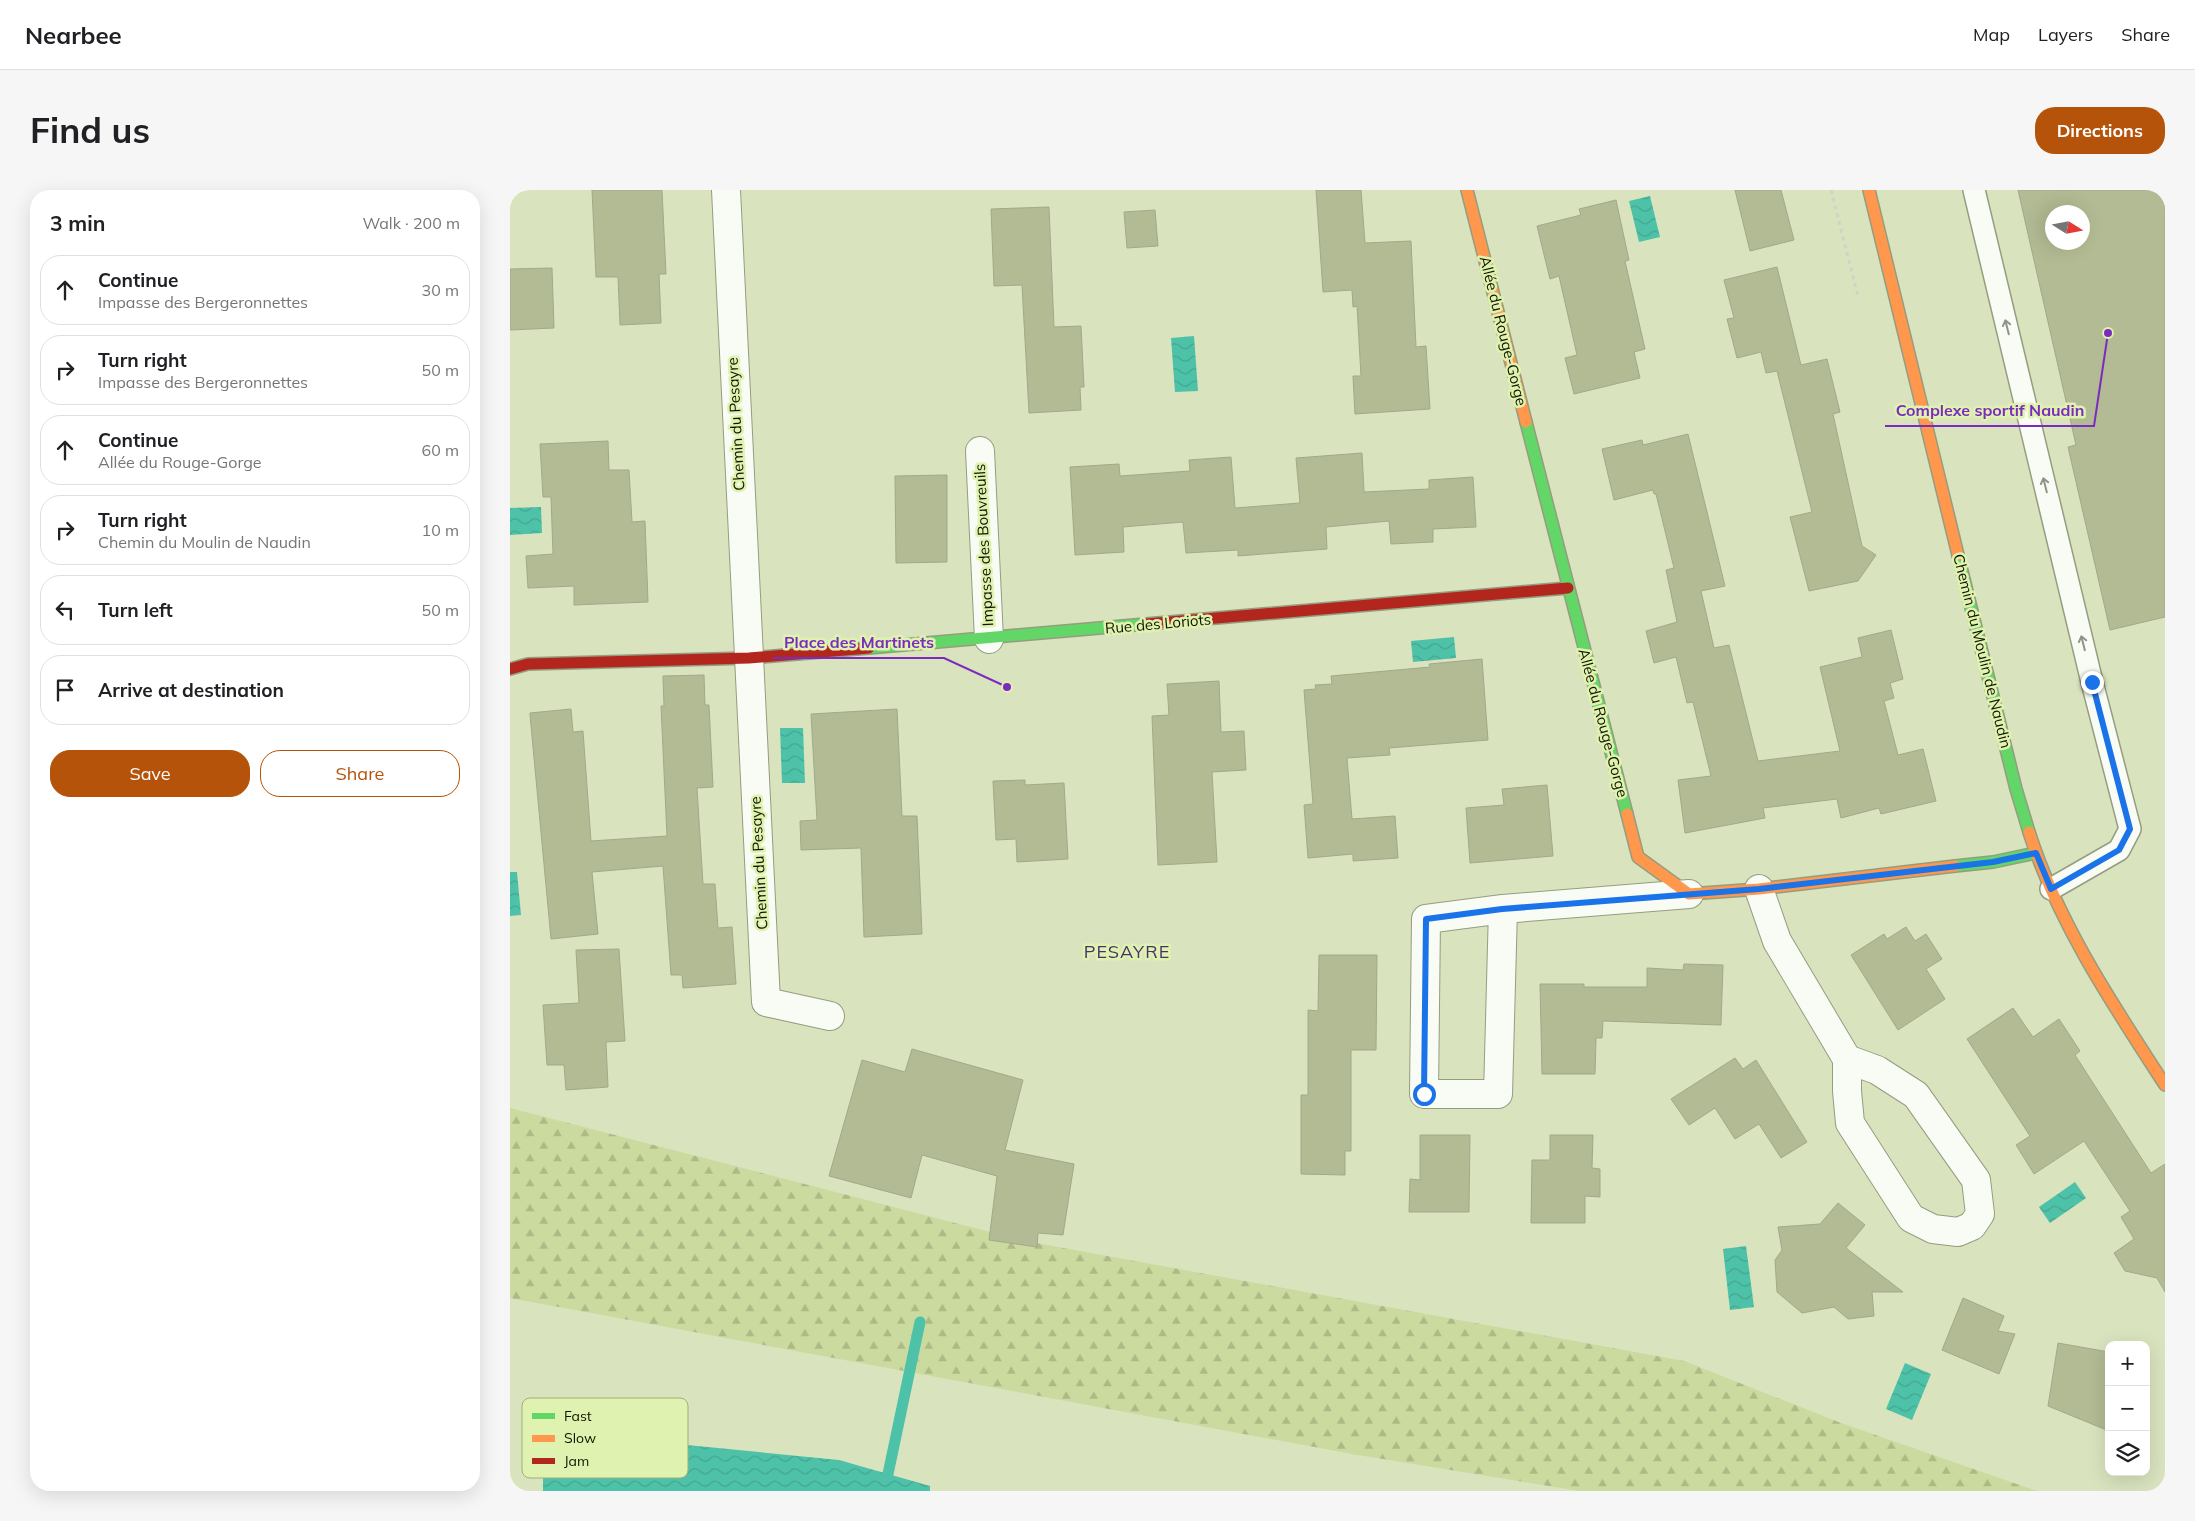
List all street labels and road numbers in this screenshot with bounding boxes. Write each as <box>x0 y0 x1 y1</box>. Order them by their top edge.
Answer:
street label: Allée du Rouge-Gorge <box>1476 254 1531 408</box>
street label: Chemin du Pesayre <box>723 357 748 491</box>
street label: Impasse des Bouvreuils <box>970 463 997 627</box>
street label: Chemin du Moulin de Naudin <box>1949 552 2016 750</box>
street label: Rue des Loriots <box>1104 609 1212 638</box>
street label: Allée du Rouge-Gorge <box>1574 646 1632 799</box>
street label: Chemin du Pesayre <box>746 796 771 930</box>

